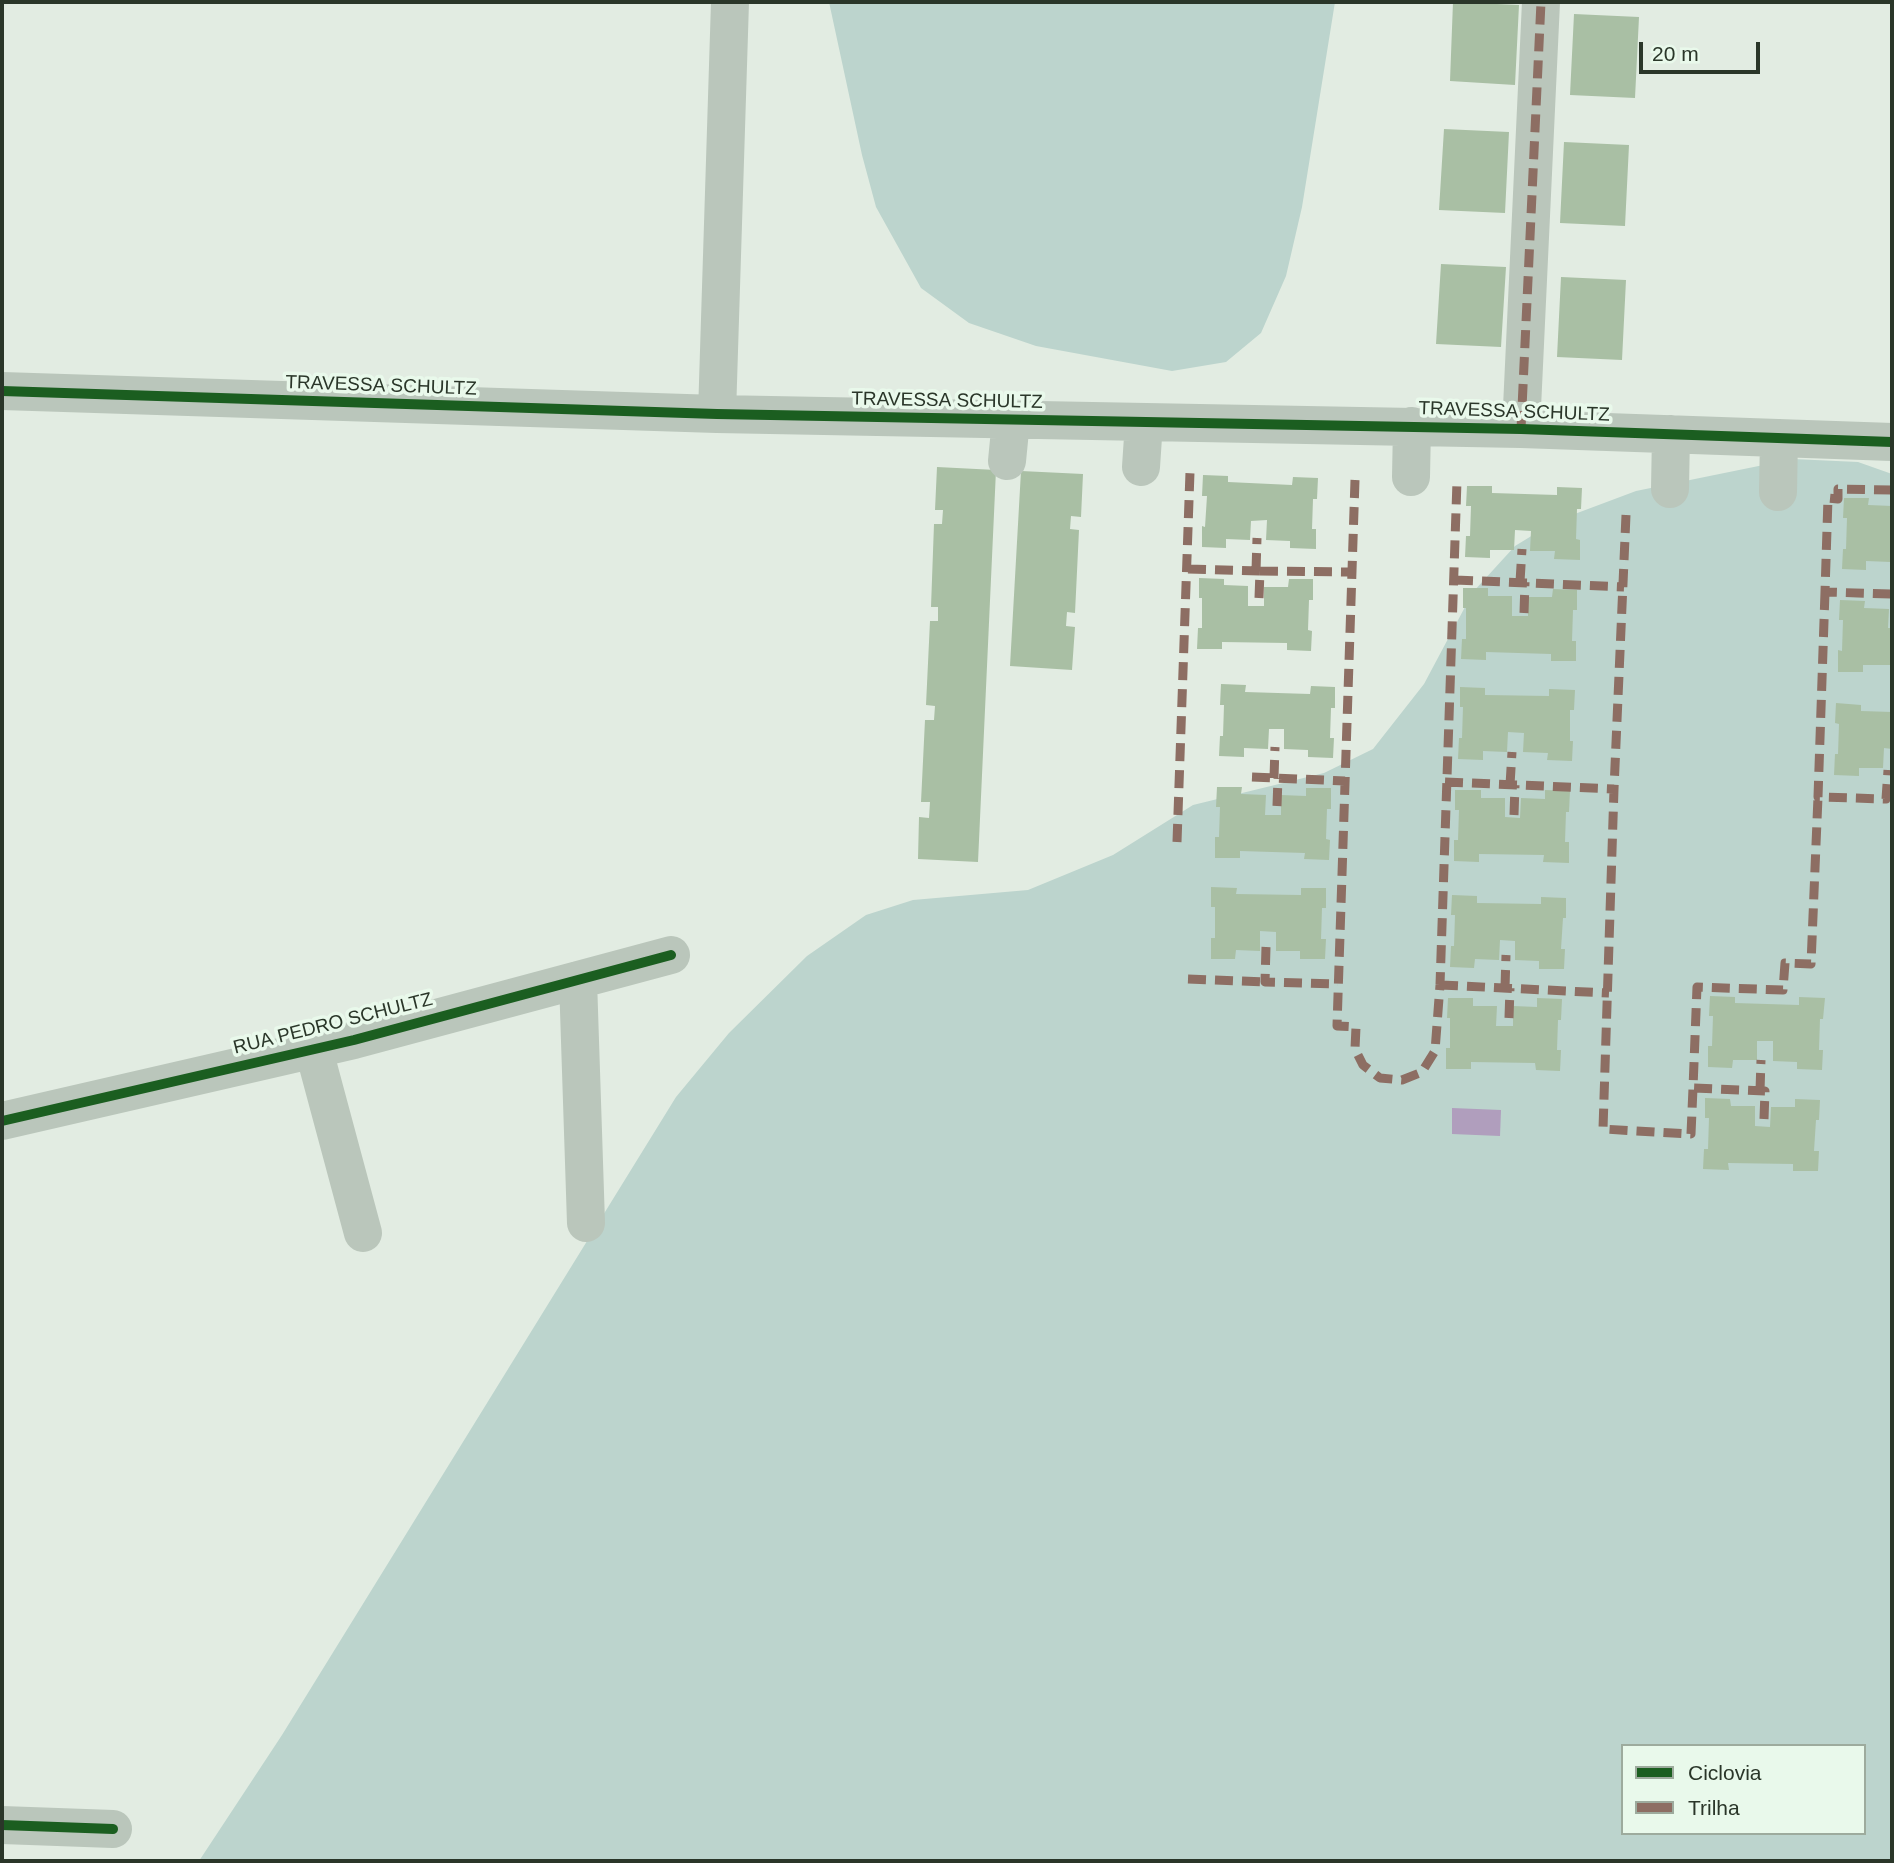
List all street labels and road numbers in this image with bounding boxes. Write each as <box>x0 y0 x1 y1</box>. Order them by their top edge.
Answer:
street label: TRAVESSA SCHULTZ <box>285 371 477 401</box>
street label: TRAVESSA SCHULTZ <box>851 388 1043 414</box>
street label: TRAVESSA SCHULTZ <box>1418 397 1610 427</box>
street label: RUA PEDRO SCHULTZ <box>231 988 435 1060</box>

